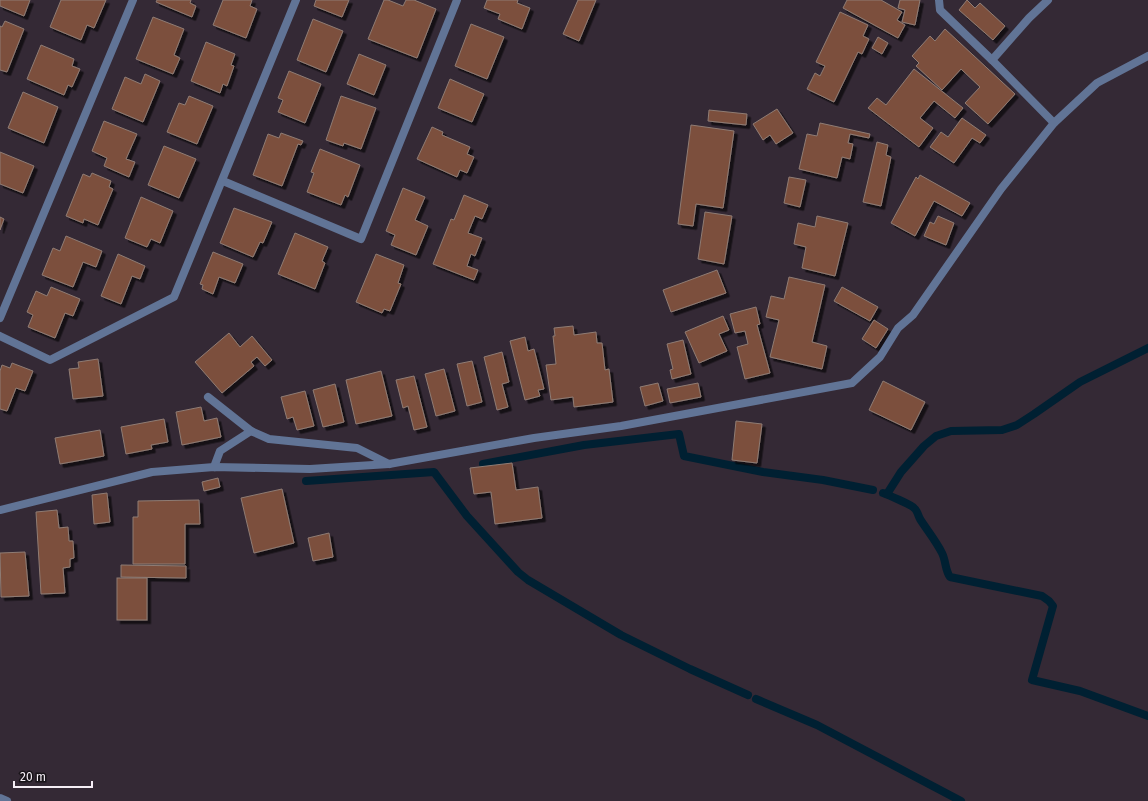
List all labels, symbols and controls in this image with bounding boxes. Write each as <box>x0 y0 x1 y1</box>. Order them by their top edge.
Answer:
scale bar <box>14 763 92 789</box>
text: 20 m <box>20 770 46 784</box>

